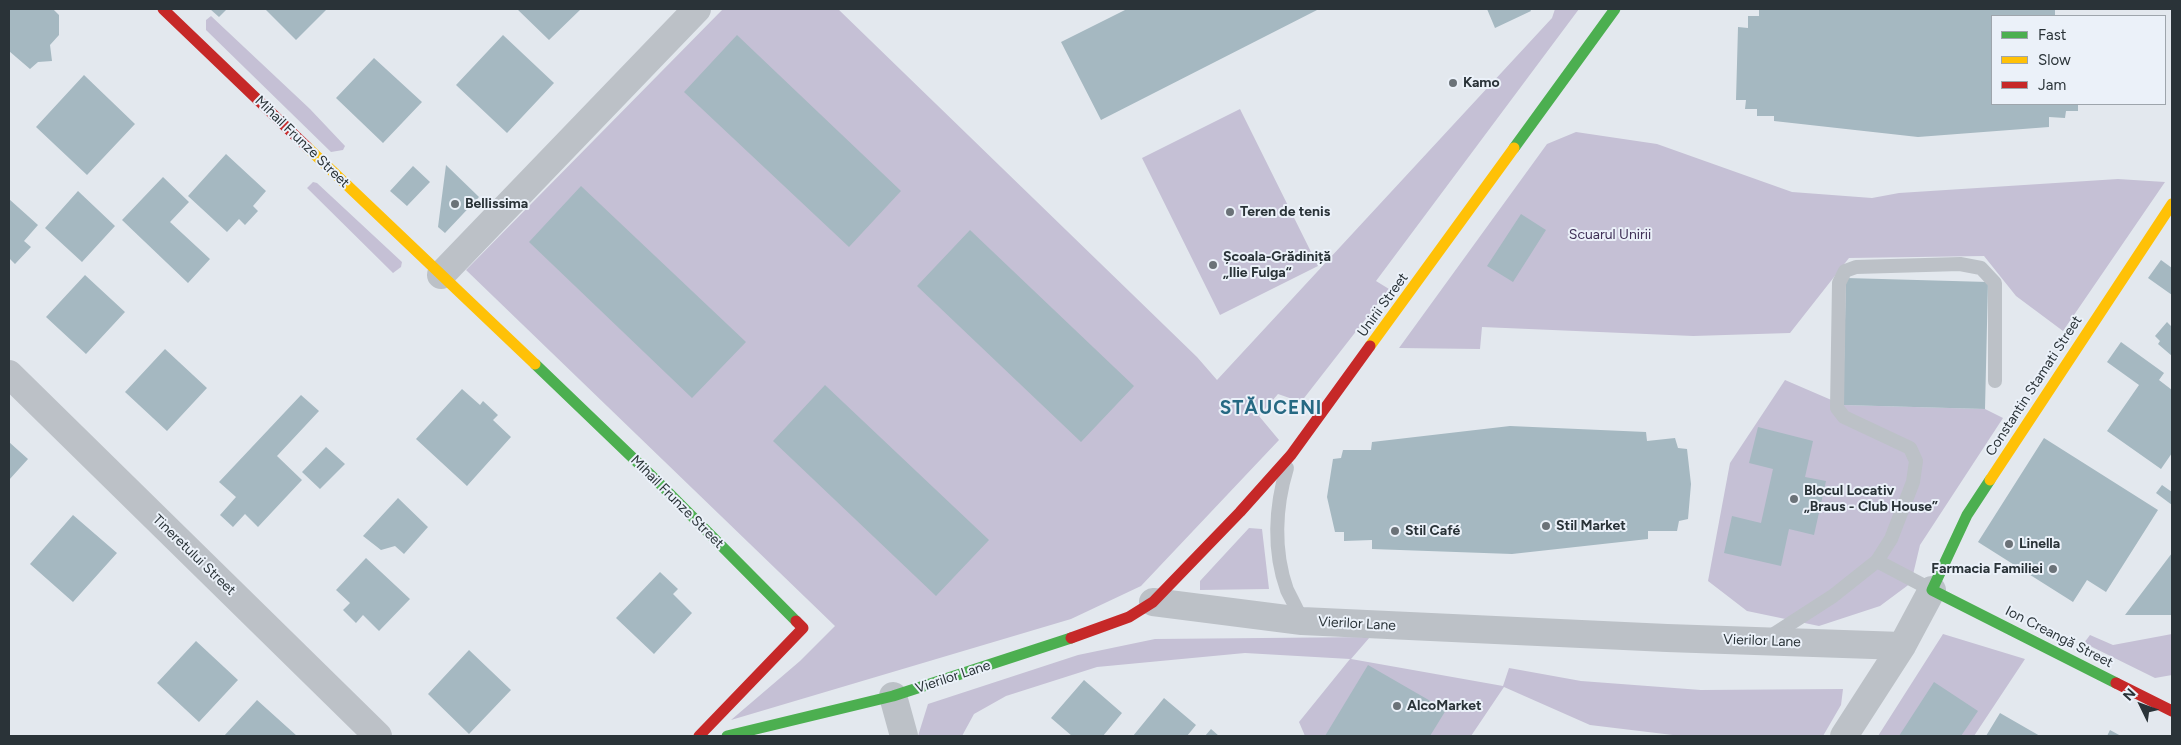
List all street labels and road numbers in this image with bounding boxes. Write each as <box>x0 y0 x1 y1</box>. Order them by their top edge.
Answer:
street label: Mihail Frunze Street <box>251 93 353 191</box>
street label: Unirii Street <box>1354 270 1412 340</box>
street label: Constantin Stamati Street <box>1982 313 2086 459</box>
street label: Mihail Frunze Street <box>627 452 727 552</box>
street label: Tineretului Street <box>149 511 239 599</box>
street label: Ion Creangă Street <box>2002 603 2116 671</box>
street label: Vierilor Lane <box>1318 614 1396 634</box>
street label: Vierilor Lane <box>1723 631 1801 651</box>
street label: Vierilor Lane <box>913 657 993 697</box>

